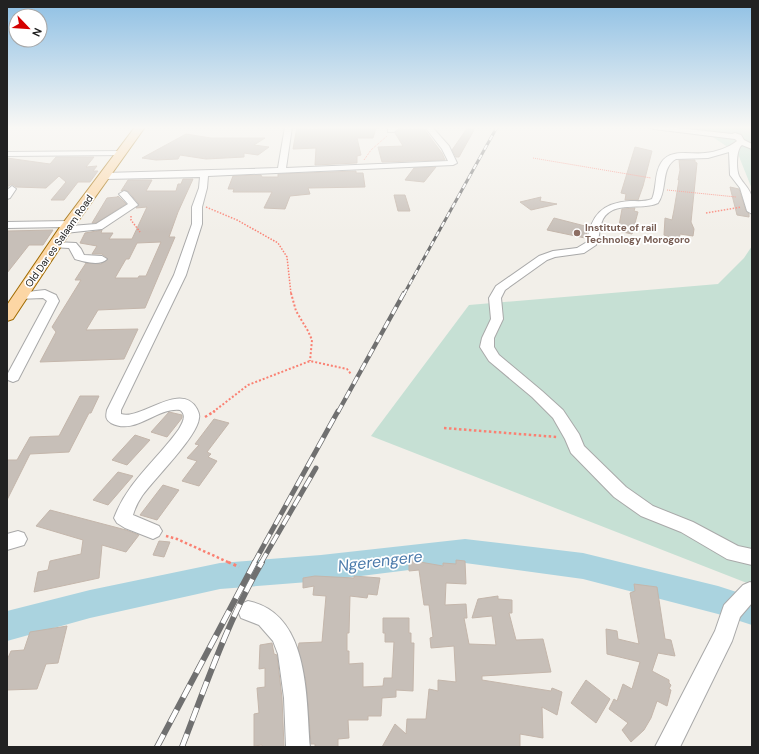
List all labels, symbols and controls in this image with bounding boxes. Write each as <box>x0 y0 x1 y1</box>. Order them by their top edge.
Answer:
north arrow <box>8 8 48 48</box>
text: N <box>29 26 45 39</box>
street label: Old Dar es Salaam Road <box>22 192 96 290</box>
place label: Institute of rail Technology Morogoro <box>585 221 690 246</box>
marker: Institute of rail Technology Morogoro <box>572 228 582 238</box>
water label: Ngerengere <box>336 545 424 577</box>

